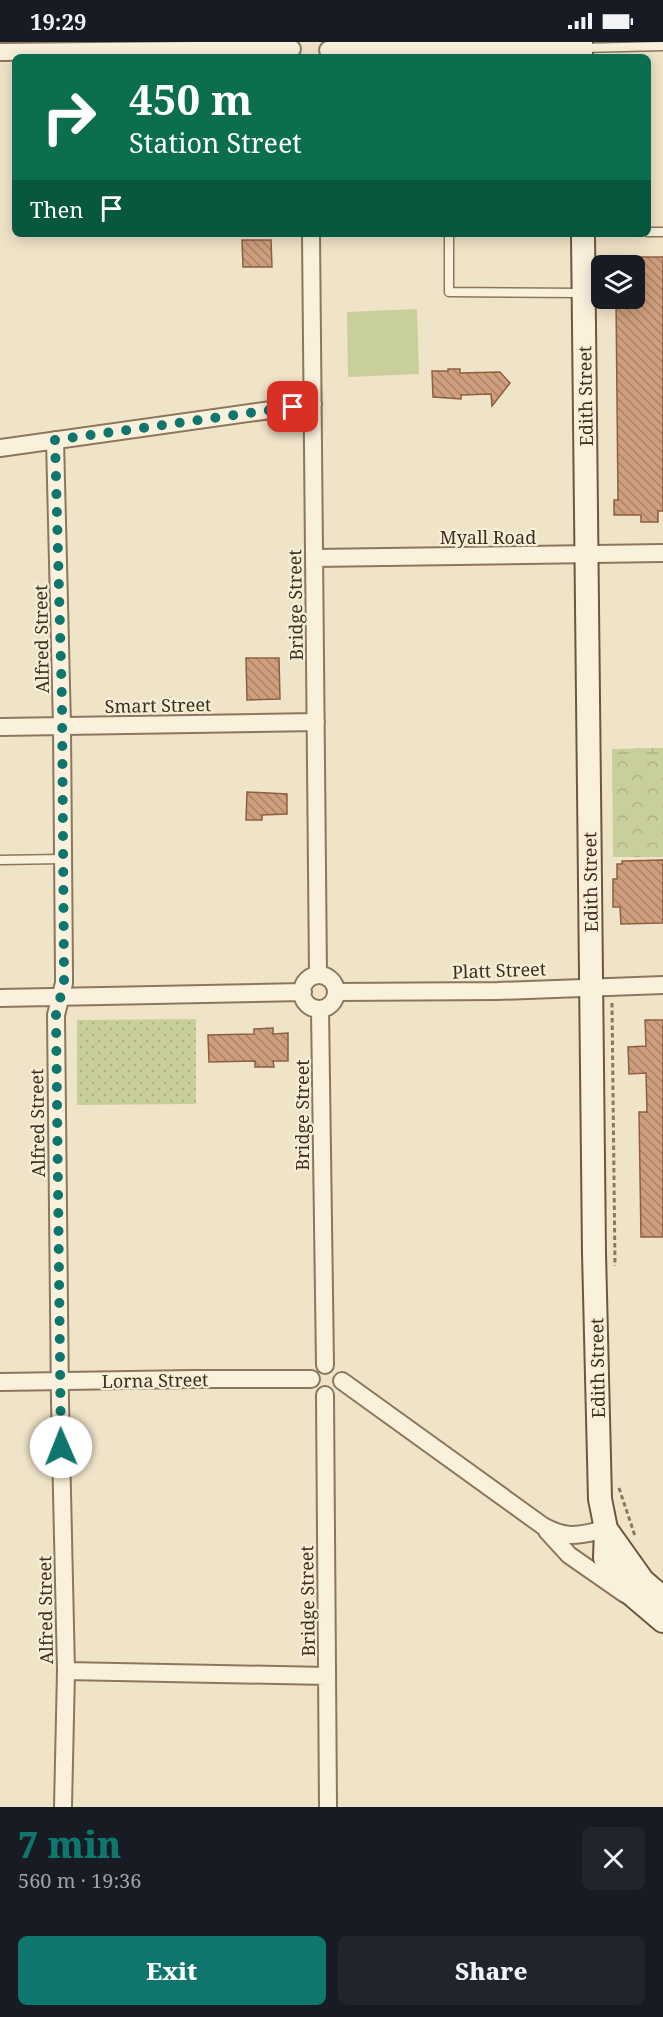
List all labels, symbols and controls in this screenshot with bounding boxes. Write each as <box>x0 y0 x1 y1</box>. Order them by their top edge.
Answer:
text: 19:29 <box>30 6 86 36</box>
text: 450 m <box>129 70 253 127</box>
icon: right <box>30 78 108 156</box>
text: Station Street <box>129 124 302 161</box>
icon: arrive <box>95 192 128 225</box>
text: Then <box>30 194 83 224</box>
map controls <box>591 255 645 309</box>
button: layers <box>591 255 645 309</box>
street label: Edith Street <box>572 345 598 447</box>
pin <box>267 381 318 432</box>
icon: arrive <box>276 390 309 423</box>
street label: Myall Road <box>440 525 536 549</box>
street label: Bridge Street <box>282 549 308 661</box>
street label: Alfred Street <box>28 584 54 694</box>
street label: Smart Street <box>104 692 212 718</box>
street label: Edith Street <box>577 831 603 933</box>
street label: Platt Street <box>452 956 546 984</box>
street label: Bridge Street <box>290 1059 314 1171</box>
street label: Alfred Street <box>24 1068 50 1178</box>
street label: Edith Street <box>584 1317 610 1419</box>
street label: Lorna Street <box>101 1367 209 1393</box>
position arrow <box>29 1415 93 1479</box>
street label: Bridge Street <box>294 1545 320 1657</box>
street label: Alfred Street <box>32 1555 58 1665</box>
text: 7 min <box>18 1820 121 1869</box>
button: close <box>582 1827 645 1890</box>
text: 560 m · 19:36 <box>18 1867 141 1894</box>
button: Exit <box>18 1936 326 2005</box>
button: Share <box>338 1936 645 2005</box>

